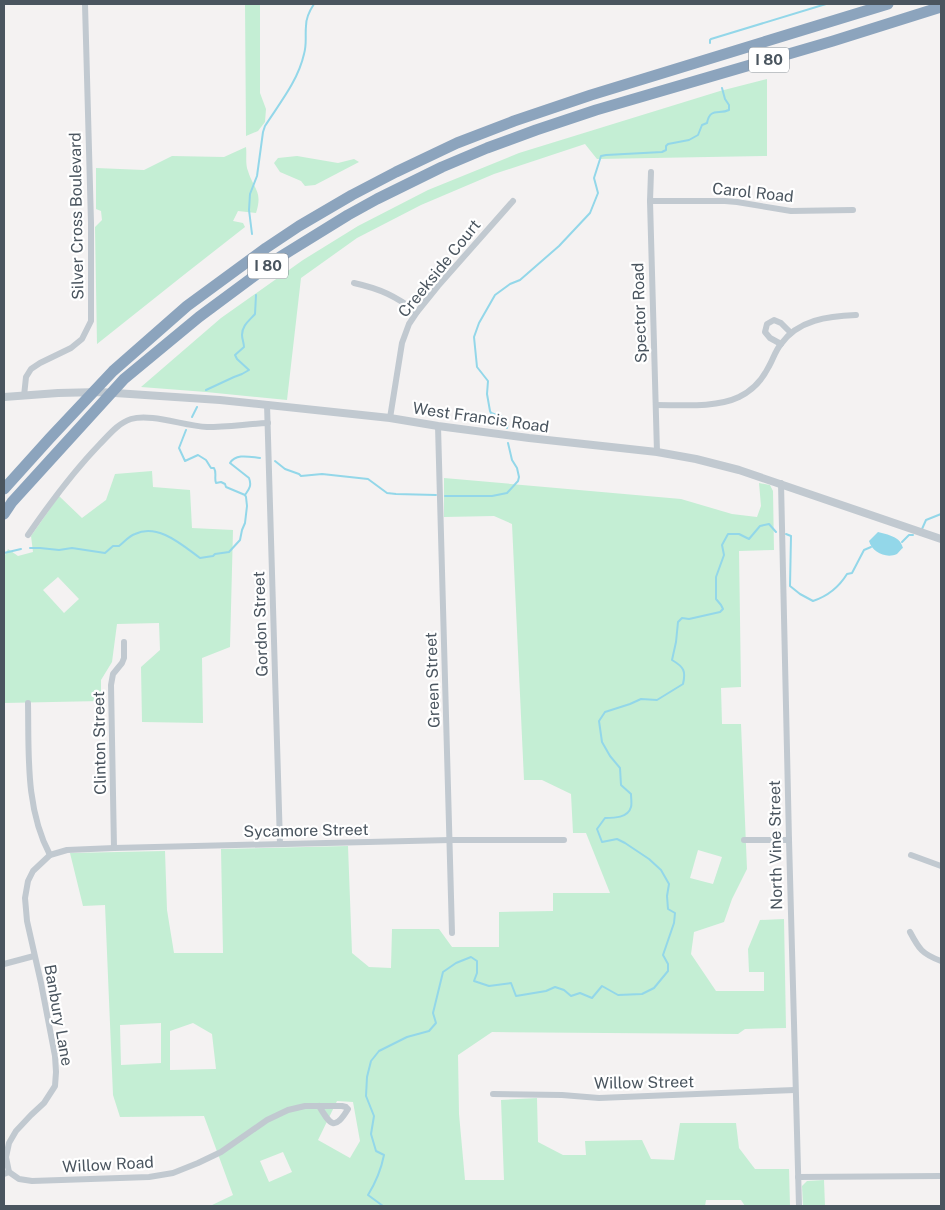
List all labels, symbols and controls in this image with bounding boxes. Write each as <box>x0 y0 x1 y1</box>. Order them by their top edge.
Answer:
road number: I 80 <box>749 48 789 72</box>
street label: Silver Cross Boulevard <box>66 132 87 300</box>
street label: Carol Road <box>711 179 794 206</box>
street label: Creekside Court <box>394 216 485 321</box>
road number: I 80 <box>248 254 288 278</box>
street label: Spector Road <box>628 262 651 364</box>
street label: West Francis Road <box>412 399 550 436</box>
street label: Gordon Street <box>249 571 272 677</box>
street label: Green Street <box>421 632 444 728</box>
street label: Clinton Street <box>89 691 110 795</box>
street label: North Vine Street <box>765 780 786 910</box>
street label: Sycamore Street <box>243 820 369 841</box>
street label: Banbury Lane <box>40 963 77 1067</box>
street label: Willow Street <box>594 1072 694 1093</box>
street label: Willow Road <box>62 1153 154 1176</box>

